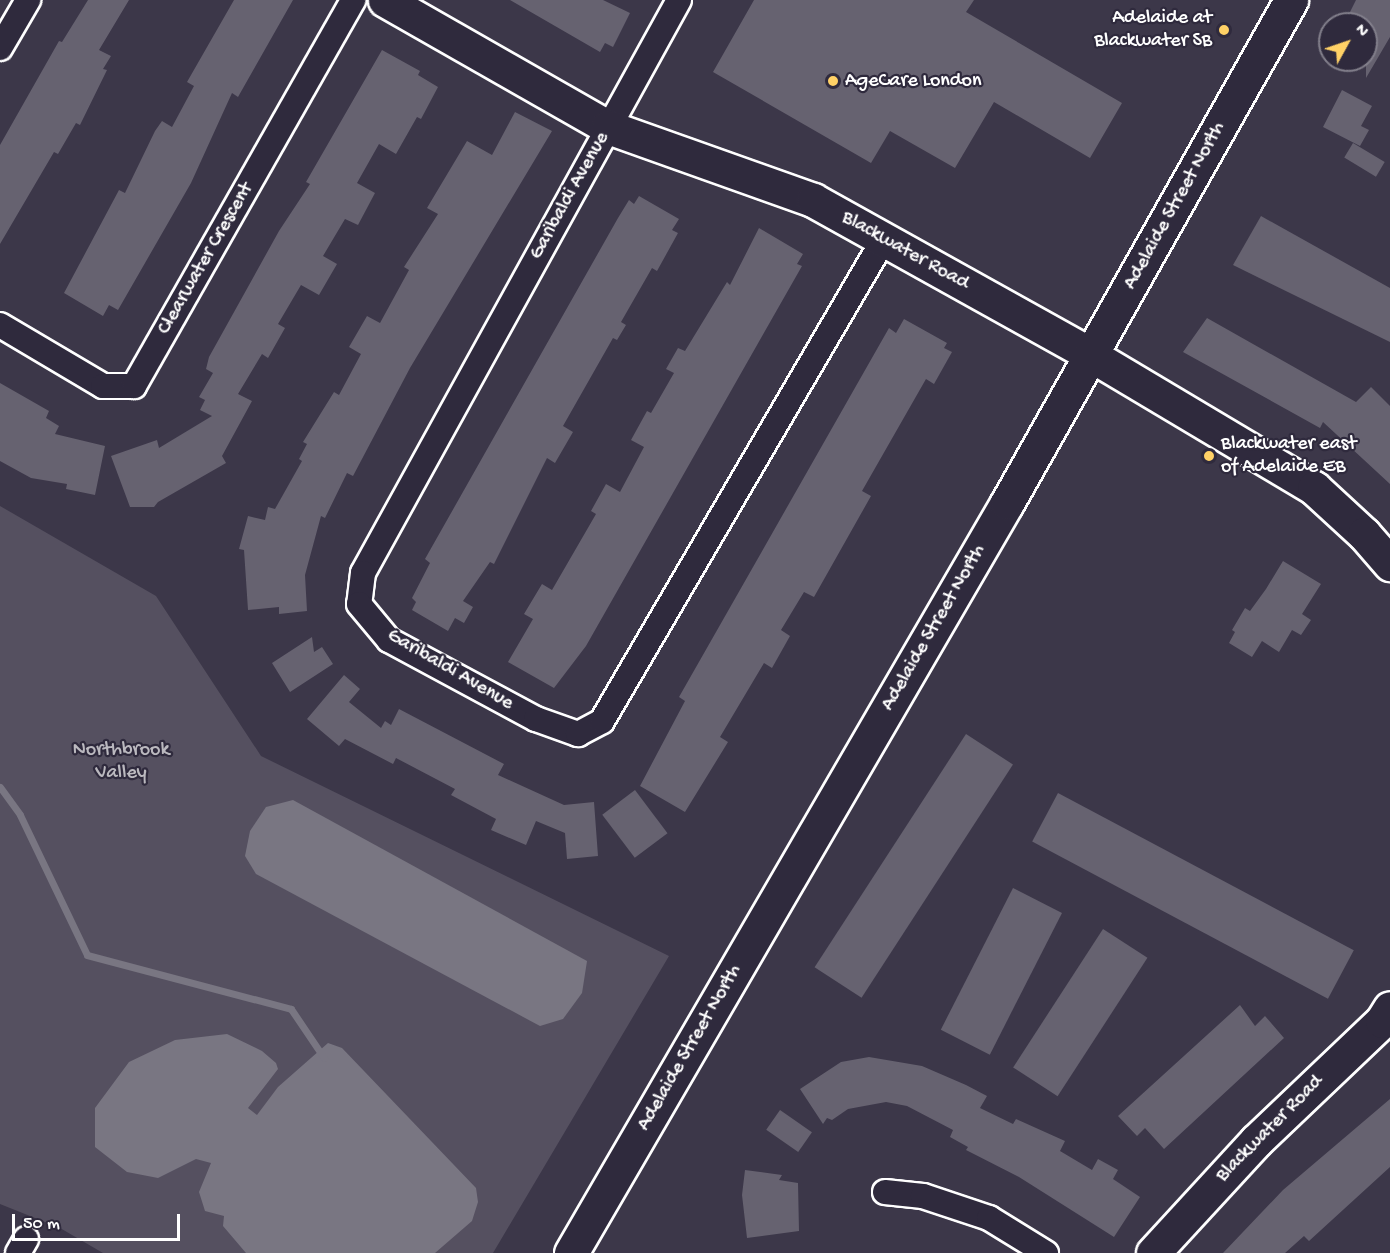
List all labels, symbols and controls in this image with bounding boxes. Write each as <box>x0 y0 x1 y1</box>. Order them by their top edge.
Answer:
place label: Adelaide at Blackwater SB <box>1094 6 1212 53</box>
north arrow <box>1318 12 1378 72</box>
text: N <box>1350 21 1371 41</box>
marker: Adelaide at Blackwater SB <box>1217 23 1231 37</box>
place label: AgeCare London <box>845 69 981 93</box>
marker: AgeCare London <box>826 74 840 88</box>
street label: Adelaide Street North <box>1119 118 1231 294</box>
street label: Garibaldi Avenue <box>525 128 615 264</box>
street label: Clearwater Crescent <box>153 179 259 339</box>
street label: Blackwater Road <box>837 206 973 296</box>
place label: Blackwater east of Adelaide EB <box>1221 432 1356 479</box>
marker: Blackwater east of Adelaide EB <box>1202 449 1216 463</box>
street label: Adelaide Street North <box>877 541 991 715</box>
street label: Garibaldi Avenue <box>382 624 518 716</box>
park label: Northbrook Valley <box>73 738 169 785</box>
street label: Adelaide Street North <box>633 961 747 1135</box>
street label: Blackwater Road <box>1211 1070 1329 1188</box>
scale bar <box>15 1202 183 1240</box>
text: 50 m <box>23 1214 60 1235</box>

